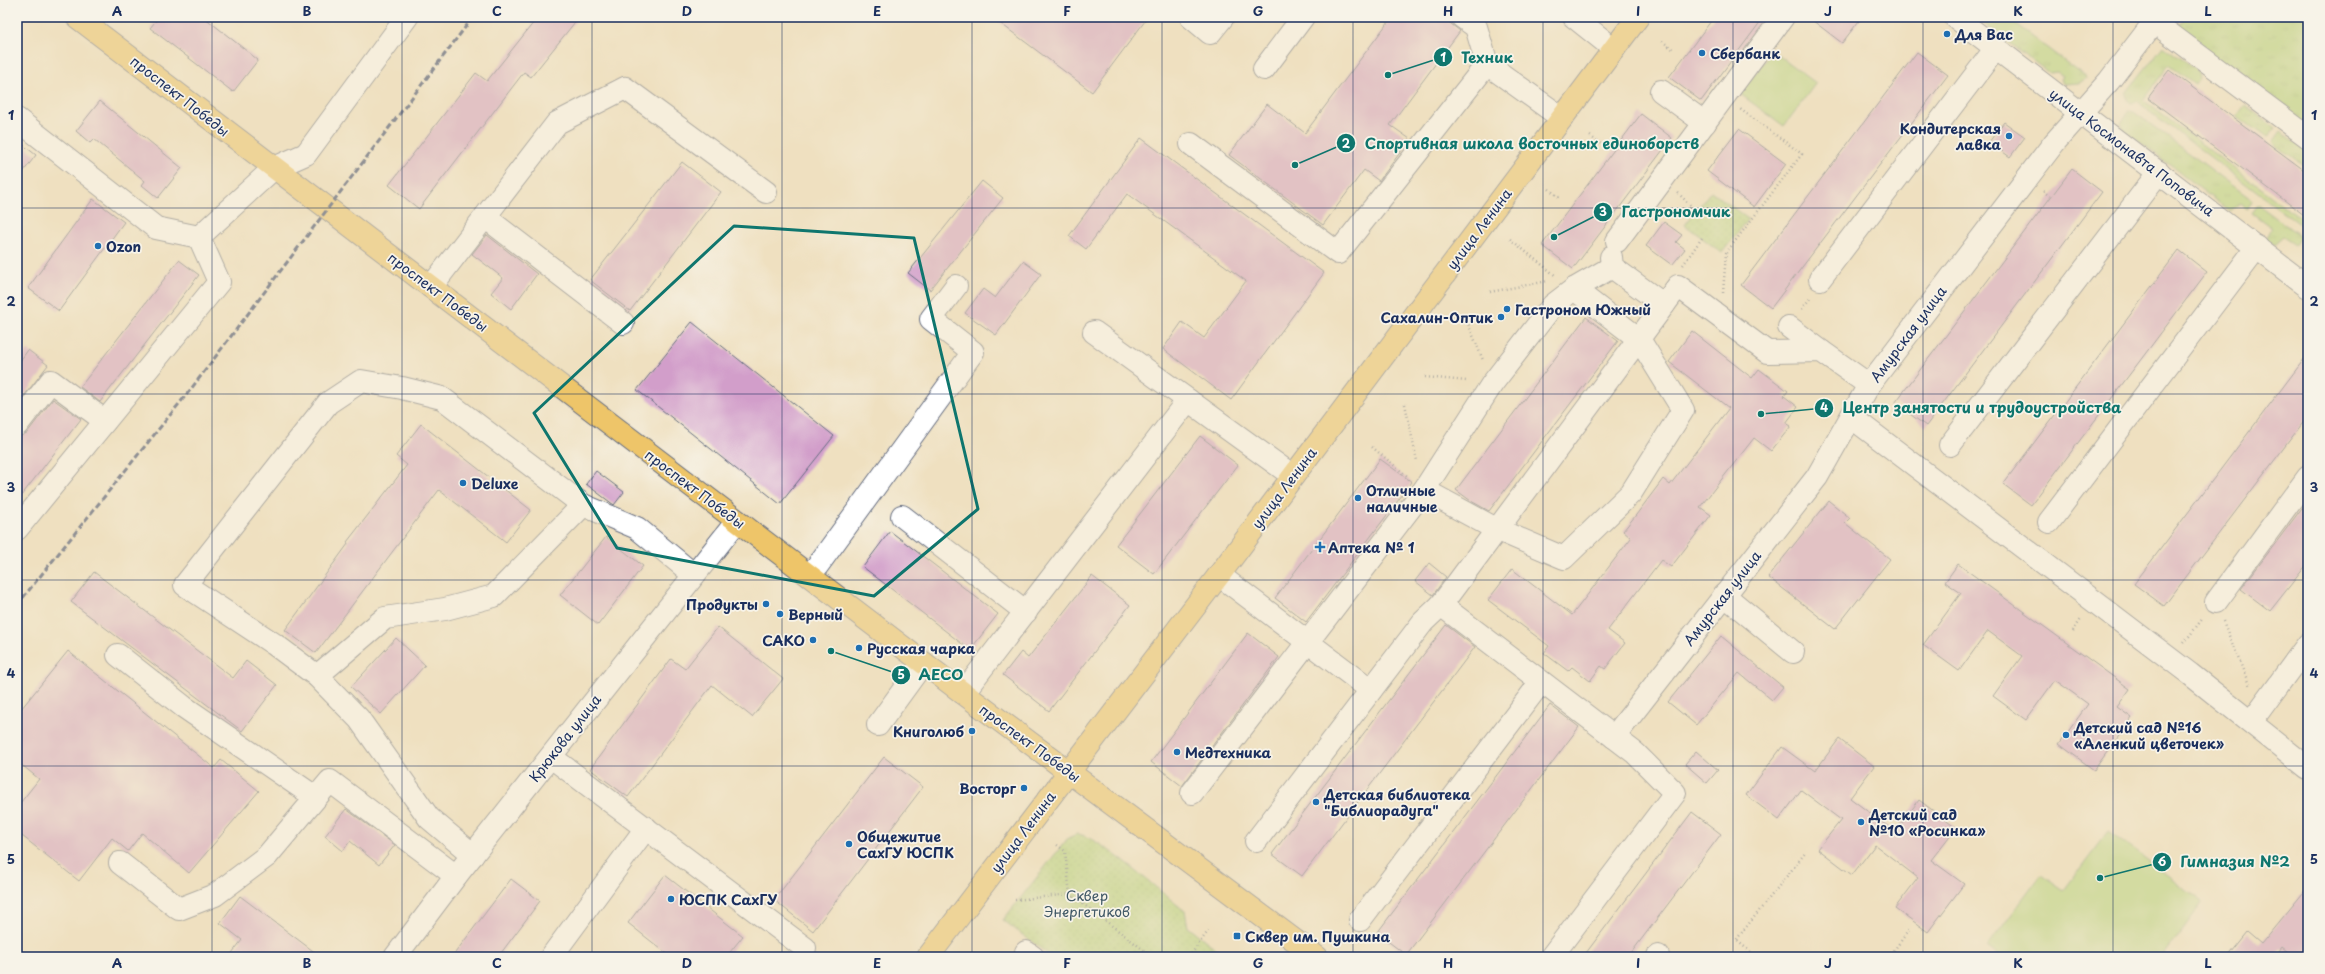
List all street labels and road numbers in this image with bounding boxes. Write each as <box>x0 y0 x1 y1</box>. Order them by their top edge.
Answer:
street label: проспект Победы <box>126 51 234 141</box>
street label: улица Космонавта Поповича <box>2045 83 2219 221</box>
street label: улица Ленина <box>1441 184 1517 274</box>
street label: проспект Победы <box>383 247 493 337</box>
street label: Амурская улица <box>1865 281 1951 387</box>
street label: улица Ленина <box>1246 443 1322 533</box>
street label: проспект Победы <box>640 444 750 534</box>
street label: Амурская улица <box>1678 546 1766 650</box>
street label: Крюкова улица <box>524 690 606 786</box>
street label: проспект Победы <box>975 699 1085 787</box>
street label: улица Ленина <box>985 787 1061 877</box>

